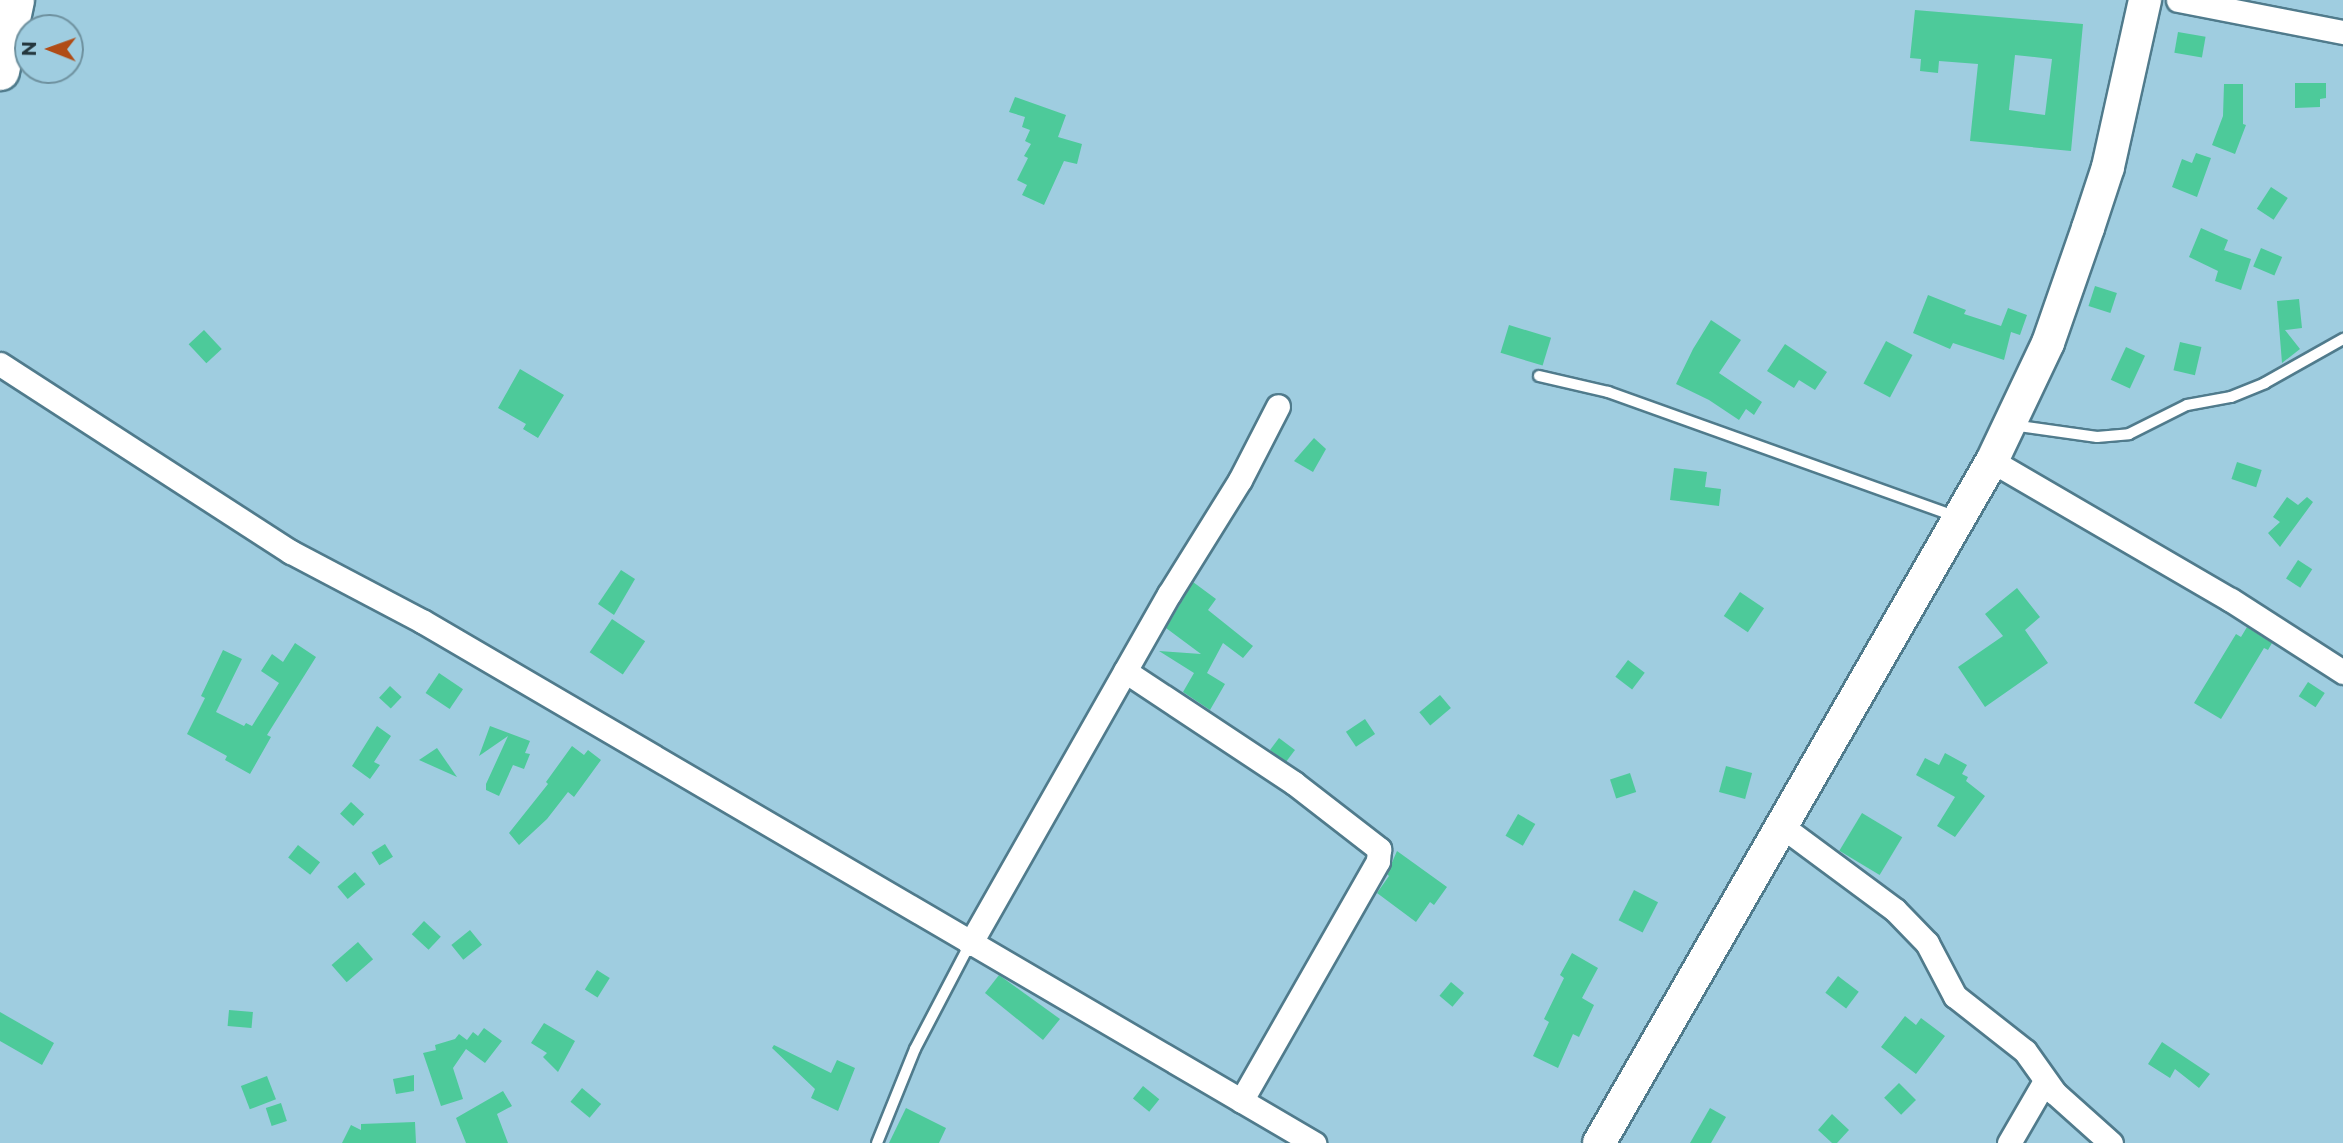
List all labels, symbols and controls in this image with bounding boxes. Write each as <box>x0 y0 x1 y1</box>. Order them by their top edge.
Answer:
north arrow <box>14 14 84 84</box>
text: N <box>18 41 41 57</box>

